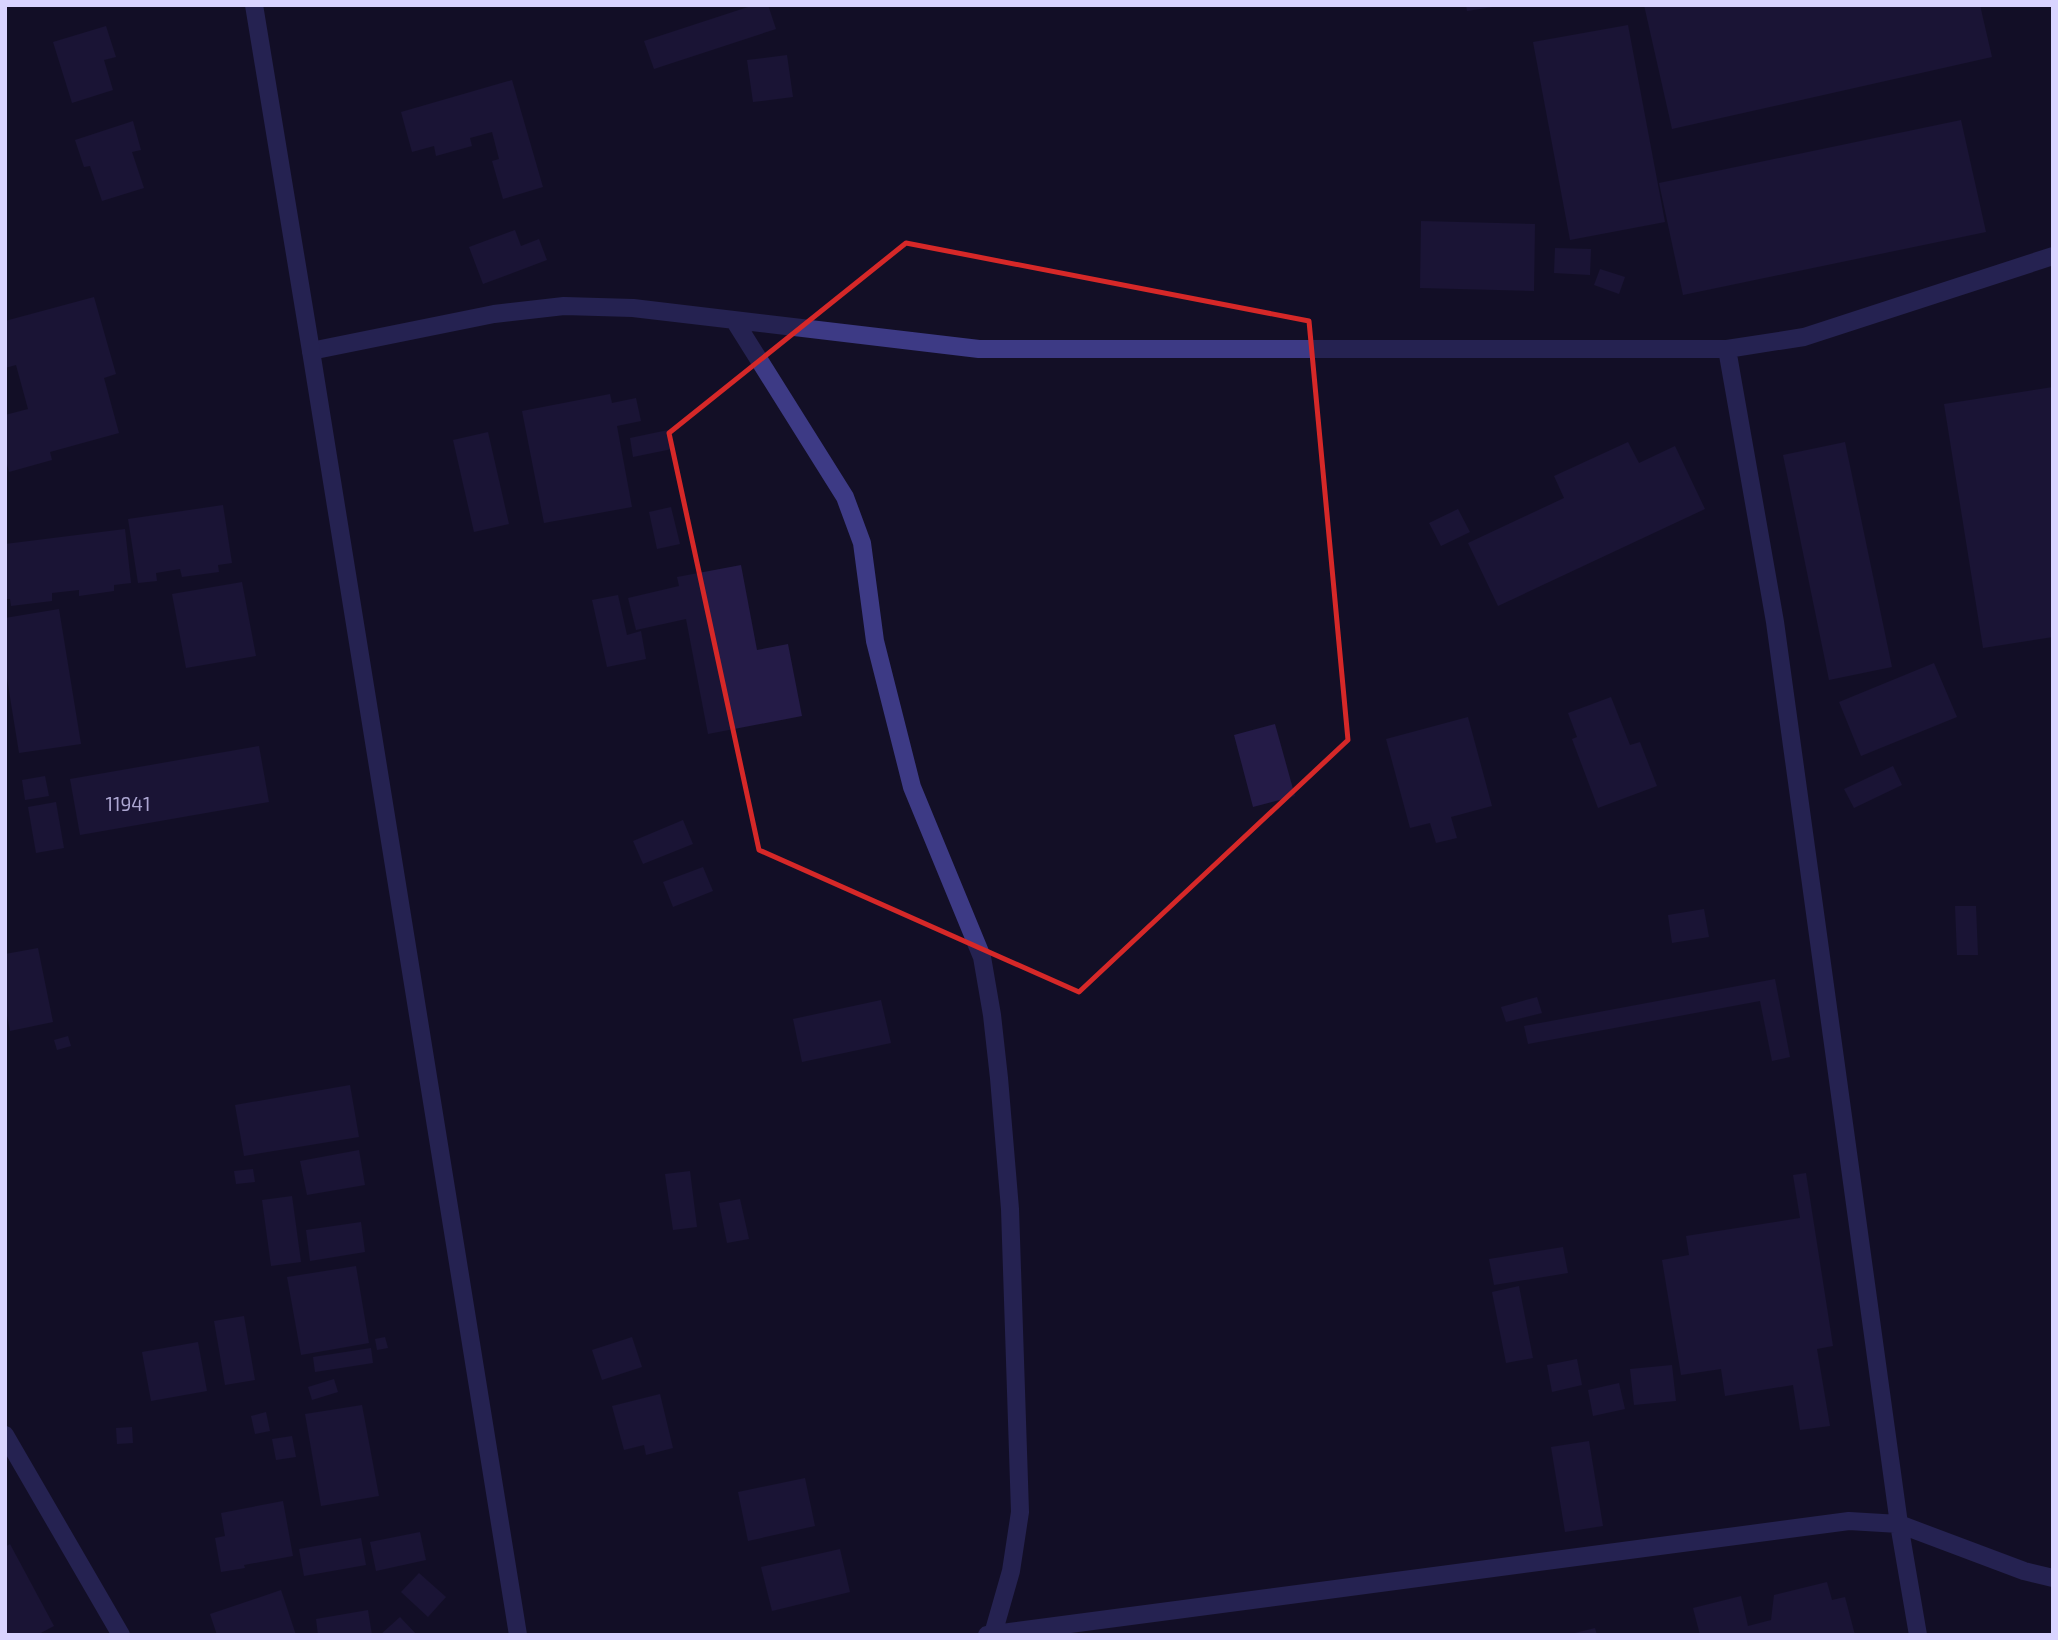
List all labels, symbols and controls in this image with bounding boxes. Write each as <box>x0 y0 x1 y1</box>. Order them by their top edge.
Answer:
house number: 11941 <box>105 792 151 815</box>

